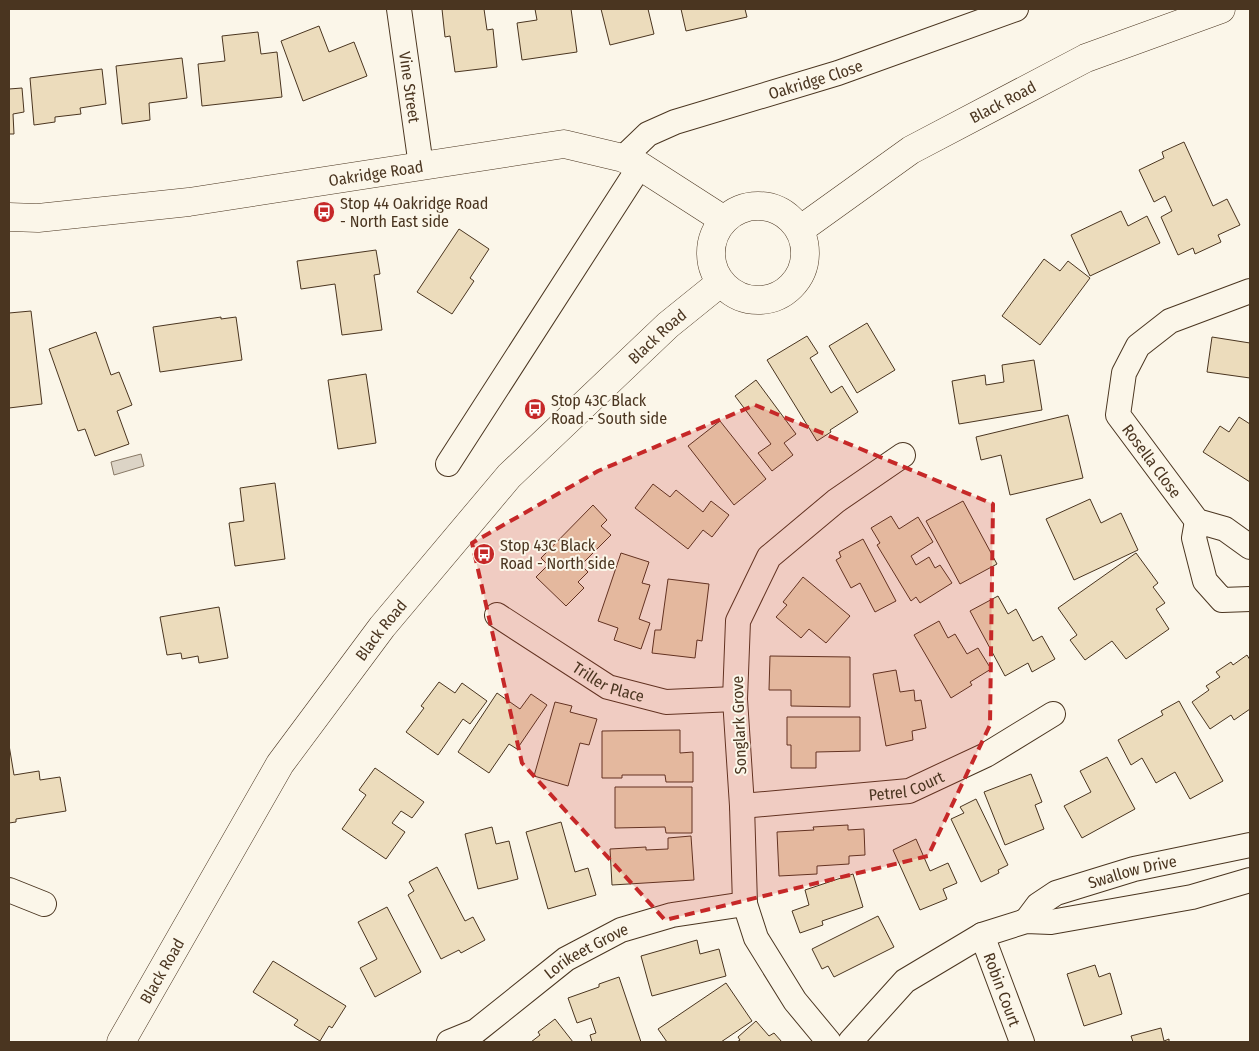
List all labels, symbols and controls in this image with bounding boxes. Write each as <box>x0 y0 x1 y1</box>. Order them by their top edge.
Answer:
street label: Vine Street <box>396 50 424 125</box>
street label: Oakridge Close <box>766 55 865 103</box>
street label: Black Road <box>966 77 1039 127</box>
street label: Oakridge Road <box>327 156 425 190</box>
place label: Stop 44 Oakridge Road - North East side <box>340 194 488 231</box>
bus stop icon: Stop 44 Oakridge Road - North East side <box>312 200 336 224</box>
street label: Black Road <box>624 305 690 367</box>
place label: Stop 43C Black Road - South side <box>551 391 667 428</box>
bus stop icon: Stop 43C Black Road - South side <box>523 397 547 421</box>
street label: Rosella Close <box>1119 420 1186 501</box>
place label: Stop 43C Black Road - North side <box>500 536 615 573</box>
bus stop icon: Stop 43C Black Road - North side <box>472 542 496 566</box>
street label: Black Road <box>351 596 410 664</box>
street label: Triller Place <box>569 657 646 706</box>
street label: Songlark Grove <box>728 675 750 775</box>
street label: Petrel Court <box>868 766 947 804</box>
street label: Swallow Drive <box>1086 851 1178 892</box>
street label: Lorikeet Grove <box>540 919 630 982</box>
street label: Black Road <box>136 935 188 1007</box>
street label: Robin Court <box>980 950 1025 1029</box>

